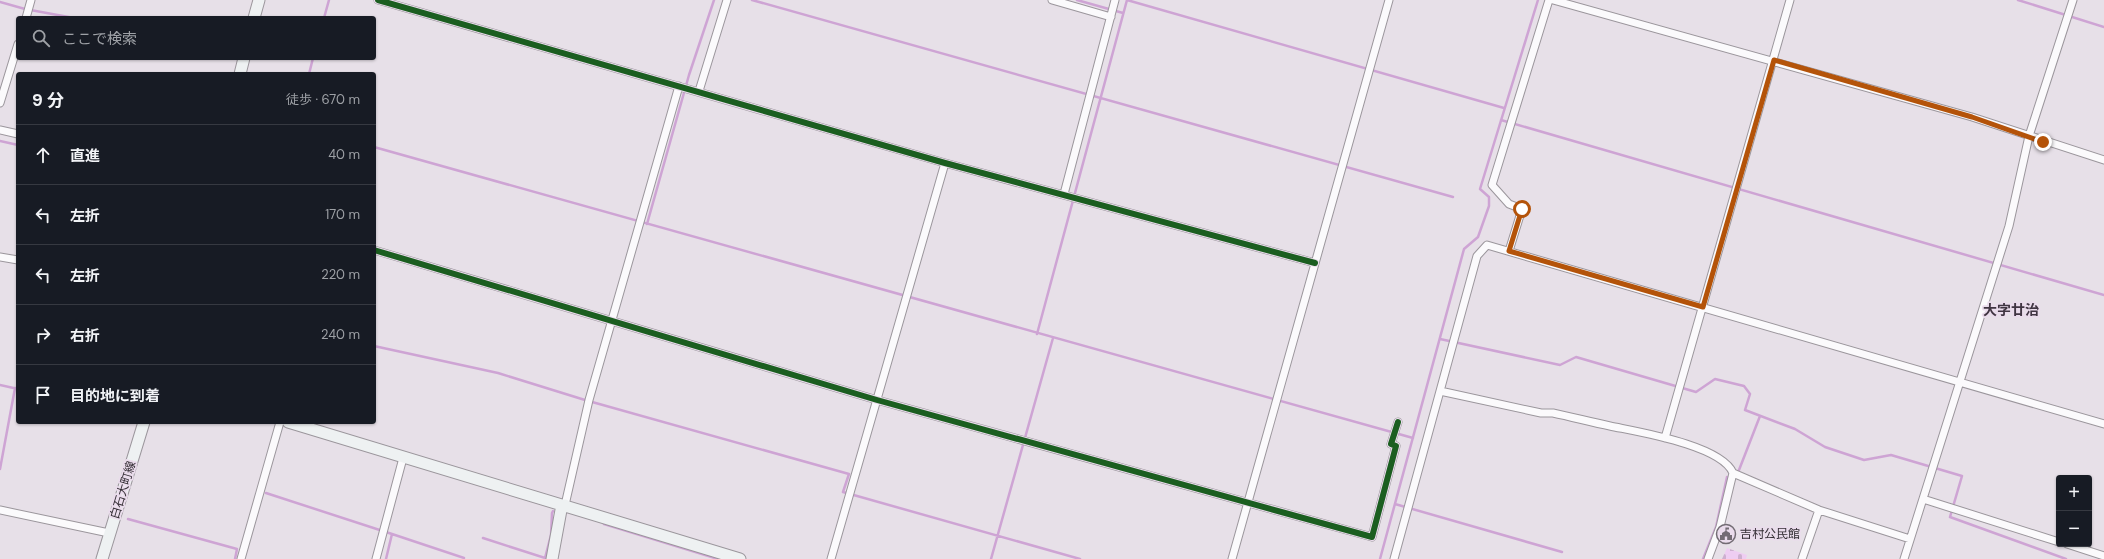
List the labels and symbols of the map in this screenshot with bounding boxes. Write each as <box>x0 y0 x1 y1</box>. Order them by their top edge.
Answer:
route end <box>2034 133 2052 151</box>
route start <box>1513 200 1531 218</box>
district label: 大字廿治 <box>1983 301 2039 319</box>
street label: 白石大町線 <box>107 459 139 521</box>
public building icon: 吉村公民館 <box>1715 523 1737 545</box>
place label: 吉村公民館 <box>1740 526 1800 542</box>

